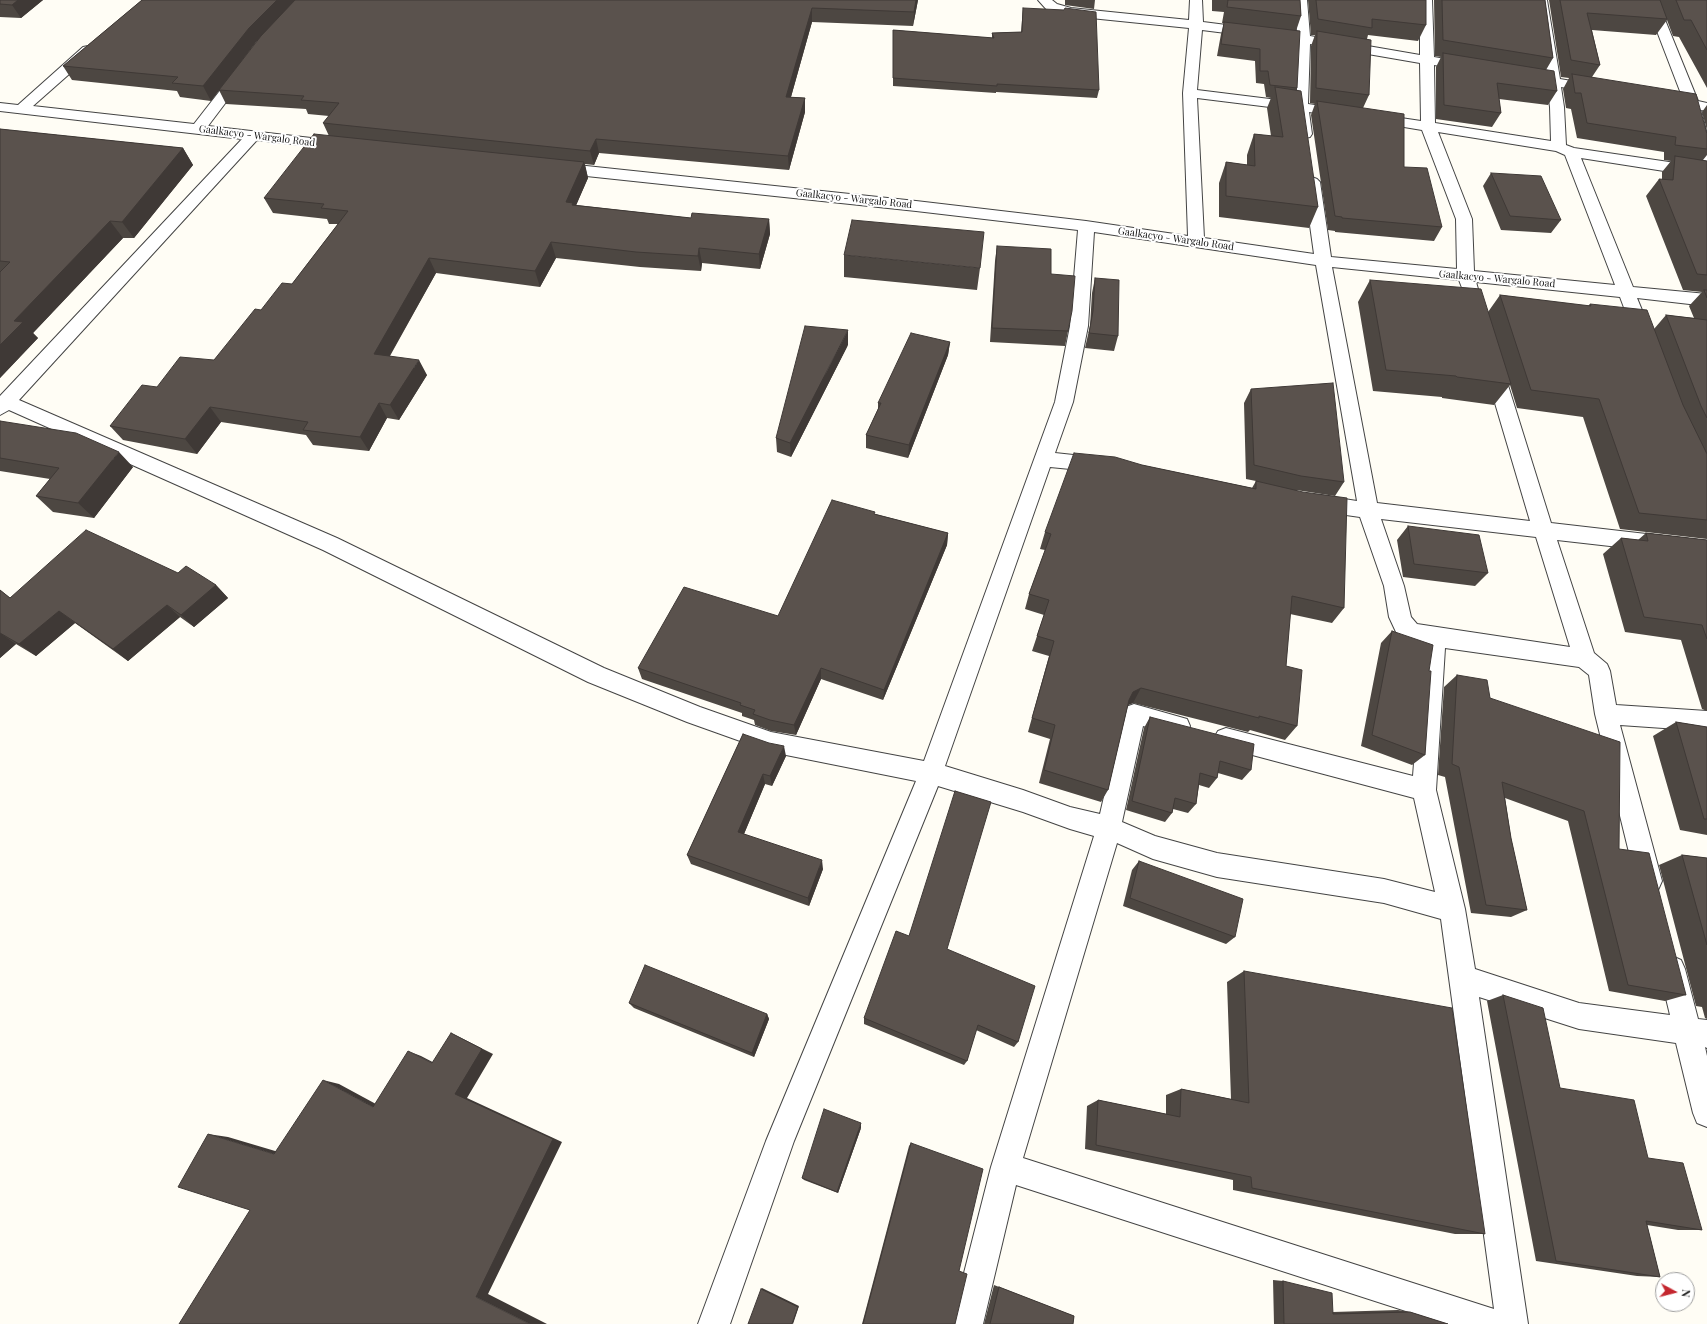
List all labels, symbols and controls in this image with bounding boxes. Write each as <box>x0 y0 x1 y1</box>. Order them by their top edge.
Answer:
street label: Gaalkacyo - Wargalo Road <box>198 123 316 149</box>
street label: Gaalkacyo - Wargalo Road <box>795 187 913 211</box>
street label: Gaalkacyo - Wargalo Road <box>1117 225 1235 253</box>
street label: Gaalkacyo - Wargalo Road <box>1438 268 1556 290</box>
north arrow <box>1655 1272 1695 1312</box>
text: N <box>1678 1289 1694 1298</box>

